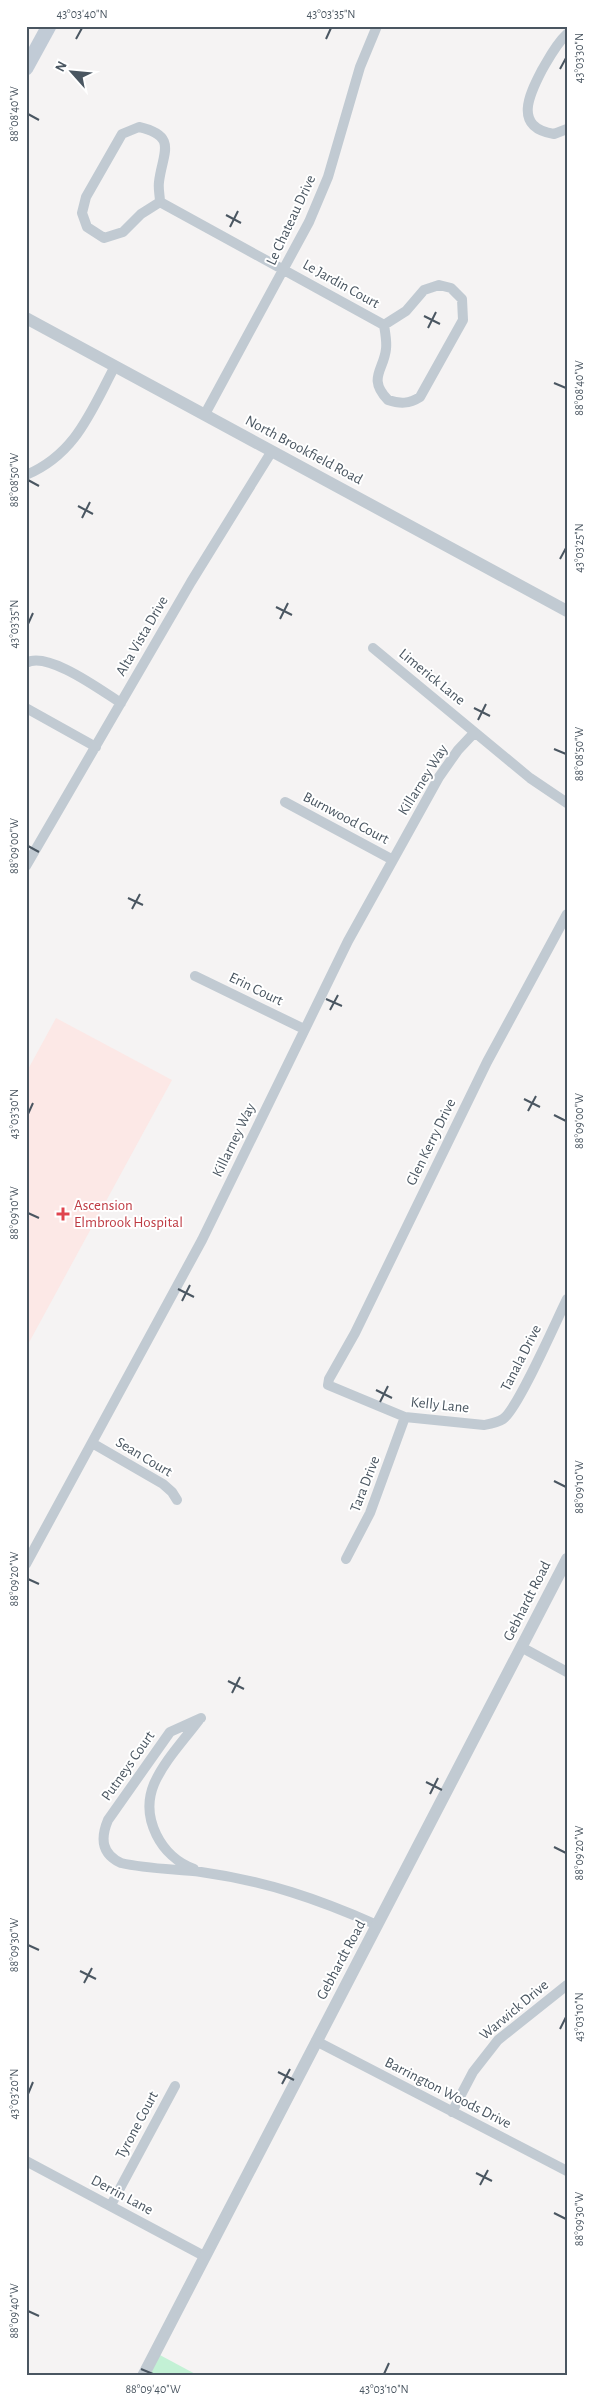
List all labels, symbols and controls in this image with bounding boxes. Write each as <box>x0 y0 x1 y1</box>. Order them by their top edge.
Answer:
text: 43°03'40"N <box>56 8 108 20</box>
text: 43°03'35"N <box>306 8 356 20</box>
text: 43°03'30"N <box>573 33 585 83</box>
north arrow <box>48 48 98 98</box>
text: N <box>53 59 70 74</box>
text: 88°08'40"W <box>8 86 20 142</box>
street label: Le Chateau Drive <box>264 172 318 267</box>
street label: Le Jardin Court <box>300 257 382 311</box>
text: 88°08'40"W <box>573 360 585 416</box>
street label: North Brookfield Road <box>243 413 365 487</box>
text: 88°08'50"W <box>8 452 20 507</box>
text: 43°03'25"N <box>573 523 585 573</box>
street label: Alta Vista Drive <box>113 593 171 679</box>
text: 43°03'35"N <box>8 599 20 649</box>
street label: Limerick Lane <box>396 646 468 708</box>
text: 88°08'50"W <box>573 726 585 781</box>
street label: Killarney Way <box>395 742 451 818</box>
street label: Burnwood Court <box>301 789 392 847</box>
text: 88°09'00"W <box>8 818 20 874</box>
street label: Erin Court <box>227 970 285 1008</box>
text: 43°03'30"N <box>8 1089 20 1139</box>
text: 88°09'00"W <box>573 1093 585 1149</box>
street label: Glen Kerry Drive <box>404 1096 458 1188</box>
street label: Killarney Way <box>210 1100 259 1179</box>
text: 88°09'10"W <box>8 1186 20 1240</box>
place label: Ascension Elmbrook Hospital <box>74 1198 183 1230</box>
marker: Ascension Elmbrook Hospital <box>56 1207 70 1221</box>
street label: Tanala Drive <box>498 1322 544 1394</box>
street label: Kelly Lane <box>410 1394 470 1416</box>
street label: Sean Court <box>113 1434 175 1480</box>
street label: Tara Drive <box>348 1454 383 1514</box>
text: 88°09'10"W <box>573 1460 585 1514</box>
text: 88°09'20"W <box>8 1551 20 1606</box>
street label: Gebhardt Road <box>500 1558 554 1643</box>
street label: Putneys Court <box>99 1728 158 1804</box>
text: 88°09'20"W <box>573 1825 585 1880</box>
text: 88°09'30"W <box>8 1918 20 1972</box>
street label: Gebhardt Road <box>314 1918 368 2002</box>
street label: Warwick Drive <box>477 1977 551 2043</box>
text: 43°03'10"N <box>573 1992 585 2042</box>
street label: Barrington Woods Drive <box>382 2055 514 2131</box>
text: 43°03'20"N <box>8 2069 20 2119</box>
street label: Tyrone Court <box>113 2089 161 2161</box>
street label: Derrin Lane <box>89 2172 156 2218</box>
text: 88°09'30"W <box>573 2192 585 2246</box>
text: 88°09'40"W <box>8 2283 20 2339</box>
text: 88°09'40"W <box>125 2383 181 2395</box>
text: 43°03'10"N <box>359 2383 409 2395</box>

